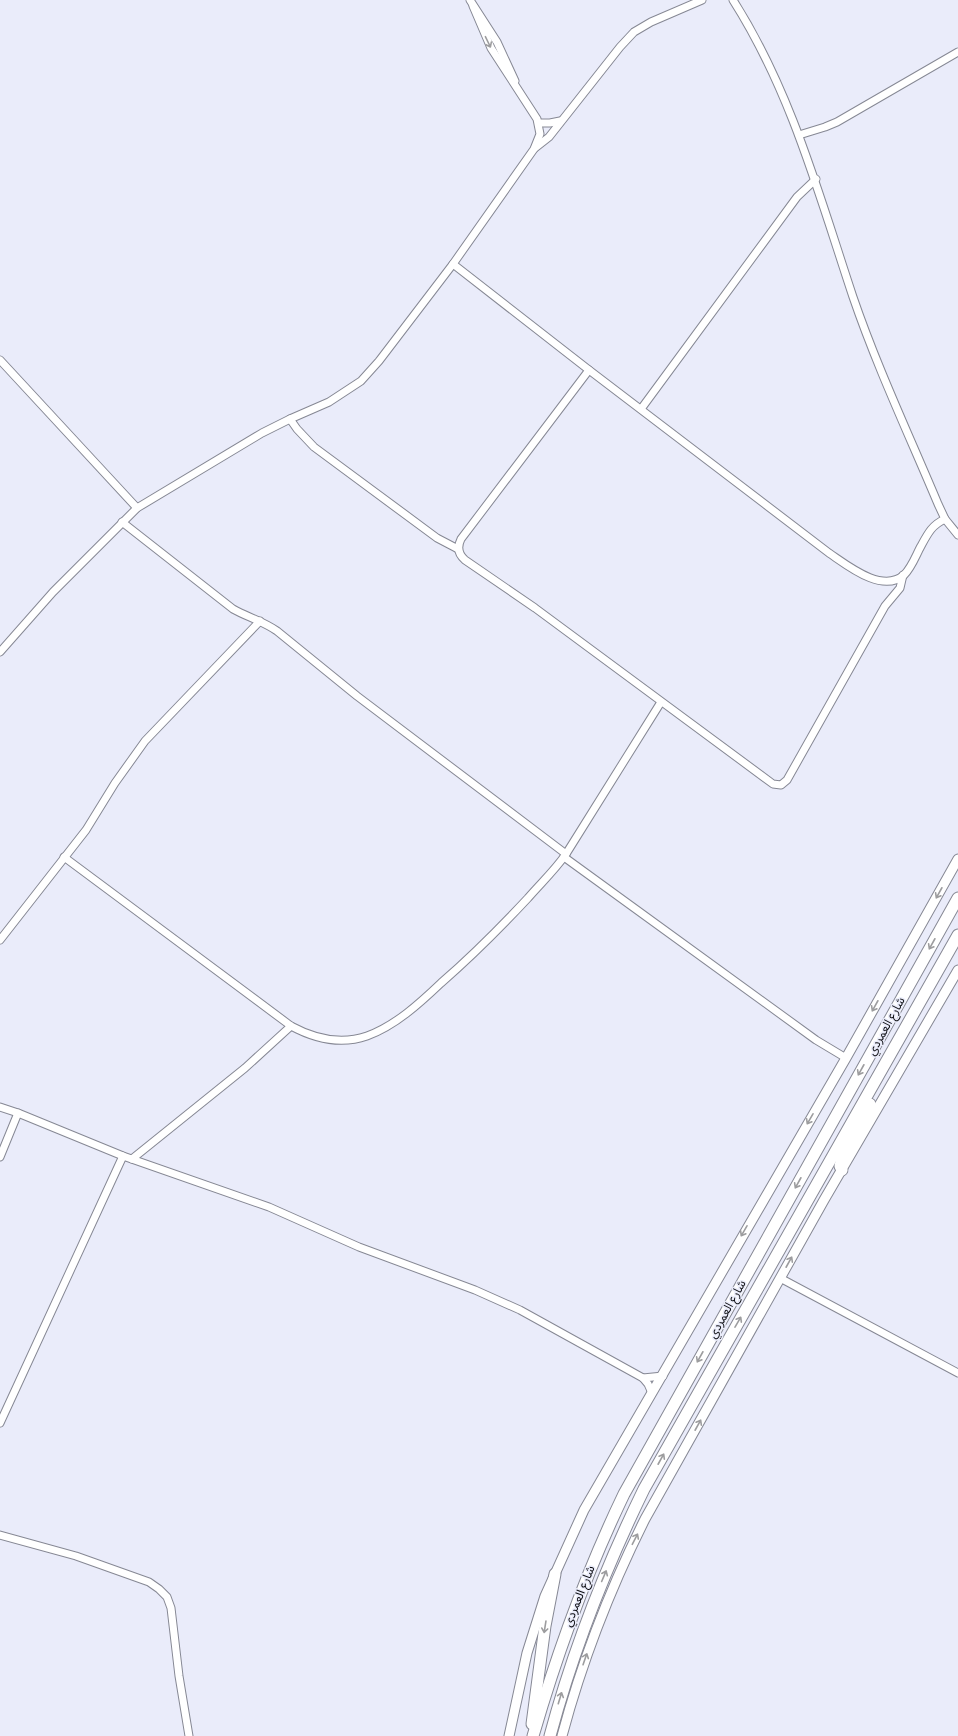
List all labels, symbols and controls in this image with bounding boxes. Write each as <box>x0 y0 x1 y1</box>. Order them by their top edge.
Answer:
one-way arrow <box>485 36 492 48</box>
one-way arrow <box>934 887 942 899</box>
one-way arrow <box>928 938 935 950</box>
street label: شارع العمردي <box>863 994 910 1059</box>
one-way arrow <box>870 1000 878 1012</box>
one-way arrow <box>857 1064 865 1076</box>
one-way arrow <box>806 1113 814 1125</box>
one-way arrow <box>793 1177 801 1189</box>
one-way arrow <box>740 1225 748 1237</box>
one-way arrow <box>785 1257 793 1269</box>
street label: شارع العمردي <box>704 1277 751 1342</box>
one-way arrow <box>735 1316 743 1328</box>
one-way arrow <box>695 1351 703 1363</box>
one-way arrow <box>694 1419 702 1431</box>
one-way arrow <box>657 1453 665 1465</box>
one-way arrow <box>632 1533 639 1545</box>
street label: شارع العمردي <box>559 1563 600 1630</box>
one-way arrow <box>601 1571 608 1583</box>
one-way arrow <box>541 1620 549 1633</box>
one-way arrow <box>582 1653 590 1665</box>
one-way arrow <box>557 1692 564 1705</box>

